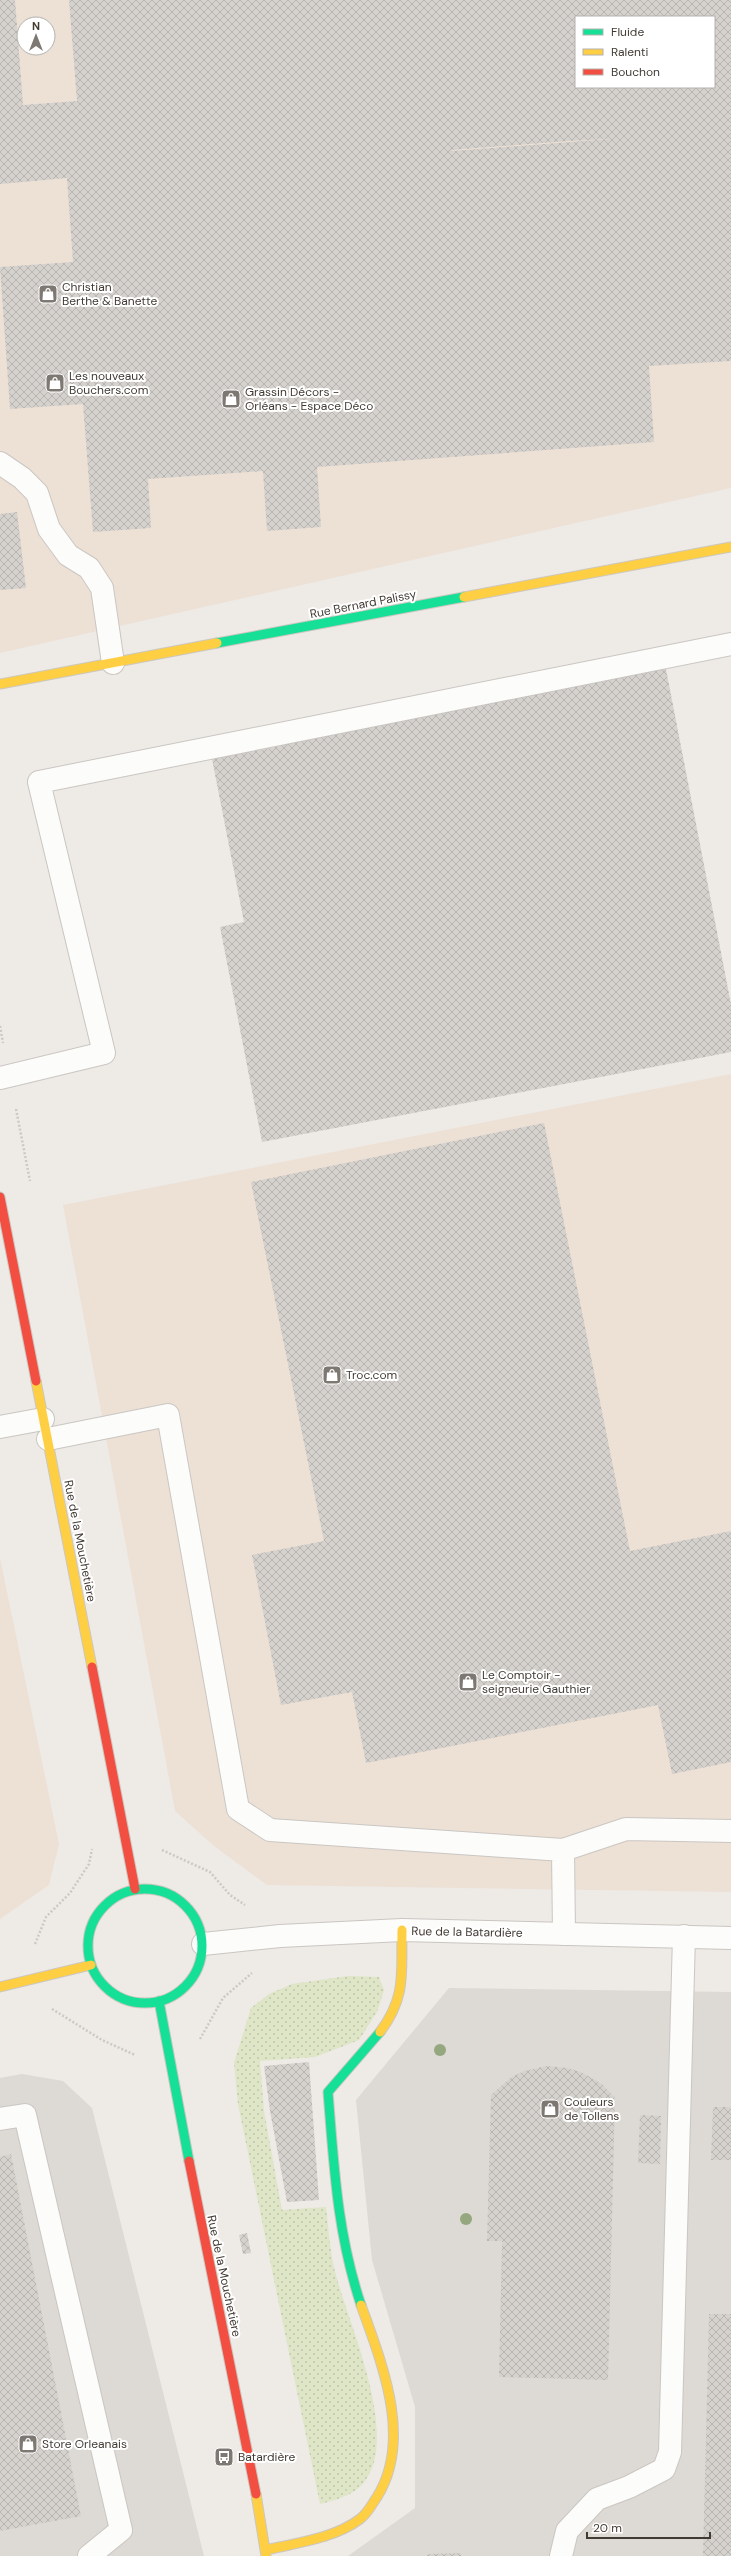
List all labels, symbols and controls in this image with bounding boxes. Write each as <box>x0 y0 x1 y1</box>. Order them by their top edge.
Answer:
north arrow <box>16 16 56 56</box>
legend <box>575 16 715 88</box>
text: N <box>32 19 40 33</box>
text: Fluide <box>611 24 644 40</box>
text: Ralenti <box>611 44 649 60</box>
text: Bouchon <box>611 64 660 80</box>
place label: Christian Berthe & Banette <box>62 279 158 309</box>
shop icon: Christian Berthe & Banette <box>37 283 59 305</box>
place label: Les nouveaux Bouchers.com <box>69 368 148 398</box>
shop icon: Les nouveaux Bouchers.com <box>44 372 66 394</box>
place label: Grassin Décors - Orléans - Espace Déco <box>245 384 373 414</box>
shop icon: Grassin Décors - Orléans - Espace Déco <box>220 388 242 410</box>
street label: Rue Bernard Palissy <box>308 586 418 622</box>
shop icon: Troc.com <box>321 1364 343 1386</box>
place label: Troc.com <box>346 1367 397 1383</box>
street label: Rue de la Mouchetière <box>60 1479 100 1603</box>
place label: Le Comptoir - seigneurie Gauthier <box>482 1667 591 1697</box>
shop icon: Le Comptoir - seigneurie Gauthier <box>457 1671 479 1693</box>
street label: Rue de la Batardière <box>411 1923 523 1941</box>
place label: Couleurs de Tollens <box>564 2094 619 2124</box>
shop icon: Couleurs de Tollens <box>539 2098 561 2120</box>
street label: Rue de la Mouchetière <box>203 2214 245 2338</box>
shop icon: Store Orleanais <box>17 2433 39 2455</box>
place label: Store Orleanais <box>42 2436 127 2452</box>
bus stop icon: Batardière <box>213 2446 235 2468</box>
place label: Batardière <box>238 2449 295 2465</box>
scale bar <box>587 2514 710 2540</box>
text: 20 m <box>593 2520 622 2536</box>

